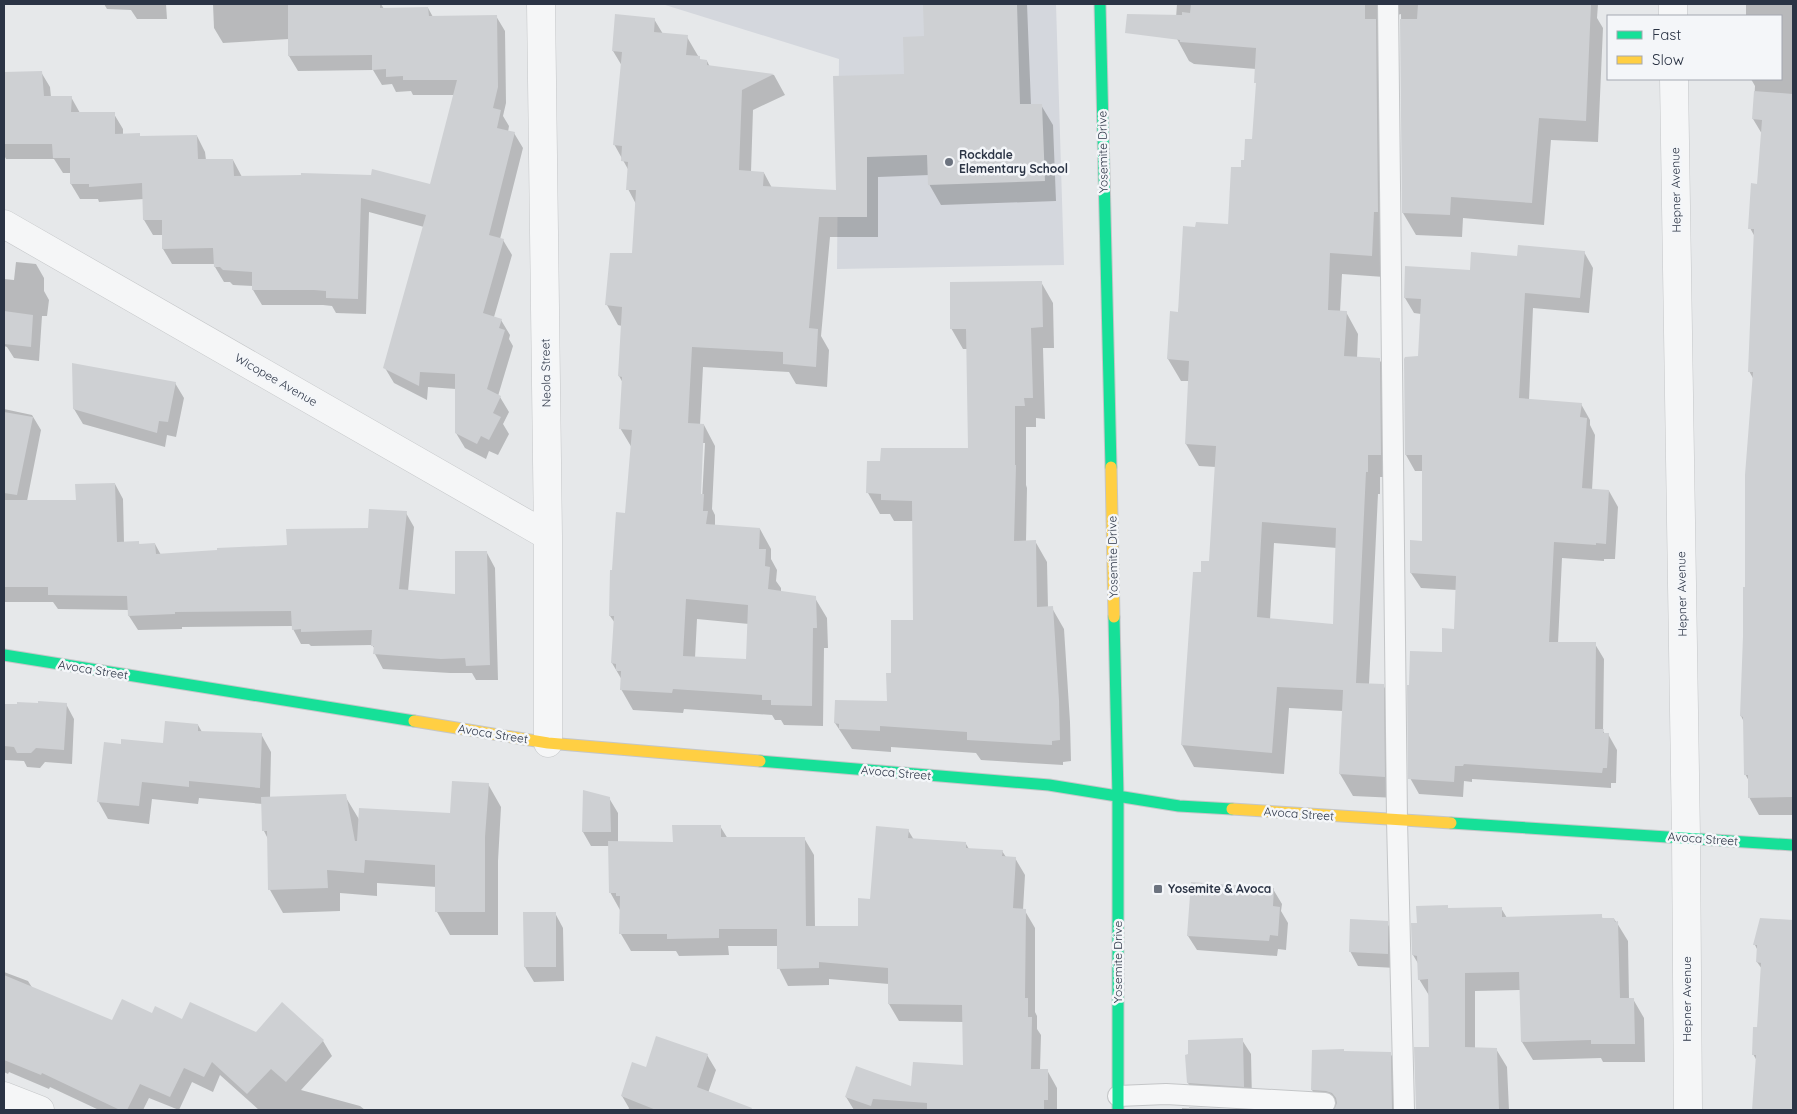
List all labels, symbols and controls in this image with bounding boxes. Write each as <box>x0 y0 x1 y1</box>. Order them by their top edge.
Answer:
legend <box>1607 15 1782 80</box>
text: Fast <box>1652 25 1681 44</box>
text: Slow <box>1652 50 1684 69</box>
street label: Yosemite Drive <box>1094 111 1111 193</box>
place label: Rockdale Elementary School <box>959 147 1068 176</box>
street label: Hepner Avenue <box>1667 147 1684 233</box>
marker: Rockdale Elementary School <box>943 156 955 168</box>
street label: Neola Street <box>537 338 554 408</box>
street label: Wicopee Avenue <box>232 350 320 409</box>
street label: Yosemite Drive <box>1104 516 1121 598</box>
street label: Hepner Avenue <box>1673 551 1690 637</box>
street label: Avoca Street <box>57 657 129 682</box>
street label: Avoca Street <box>457 721 529 746</box>
street label: Avoca Street <box>860 762 932 783</box>
street label: Avoca Street <box>1263 804 1335 823</box>
street label: Avoca Street <box>1667 829 1739 848</box>
place label: Yosemite & Avoca <box>1168 881 1271 896</box>
marker: Yosemite & Avoca <box>1152 883 1164 895</box>
street label: Yosemite Drive <box>1110 921 1125 1003</box>
street label: Hepner Avenue <box>1679 956 1694 1042</box>

